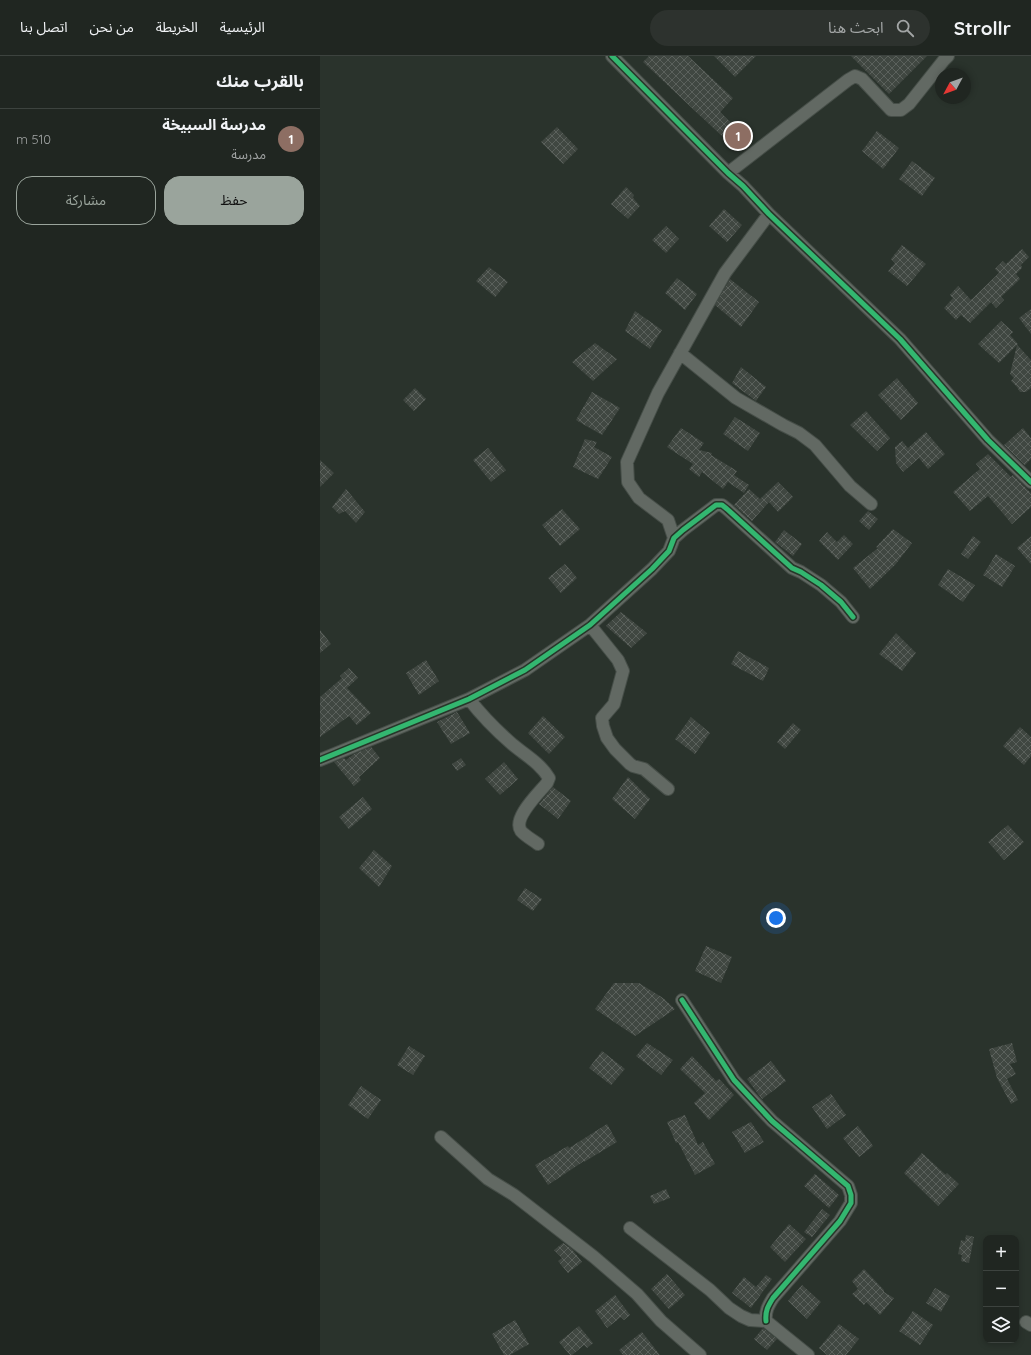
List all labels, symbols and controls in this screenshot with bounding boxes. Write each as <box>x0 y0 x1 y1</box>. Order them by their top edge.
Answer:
search box <box>650 10 930 46</box>
text: Strollr <box>954 16 1011 40</box>
icon: search <box>894 17 916 39</box>
text: اتصل بنا <box>20 18 68 36</box>
text: من نحن <box>90 18 134 36</box>
text: الخريطة <box>156 18 198 36</box>
text: الرئيسية <box>220 18 265 36</box>
text: ابحث هنا <box>828 18 884 37</box>
north arrow <box>935 68 971 104</box>
text: بالقرب منك <box>216 70 304 91</box>
text: مدرسة السبيخة <box>162 115 266 134</box>
pin: 1 <box>725 121 751 151</box>
text: 510 m <box>16 131 51 147</box>
text: 1 <box>288 131 294 147</box>
text: مدرسة <box>231 146 266 162</box>
button: مشاركة <box>16 176 156 225</box>
button: حفظ <box>164 176 304 225</box>
your location <box>766 908 786 928</box>
map controls <box>983 1235 1019 1343</box>
button: + <box>983 1235 1019 1271</box>
button: − <box>983 1271 1019 1307</box>
button: layers <box>983 1307 1019 1343</box>

